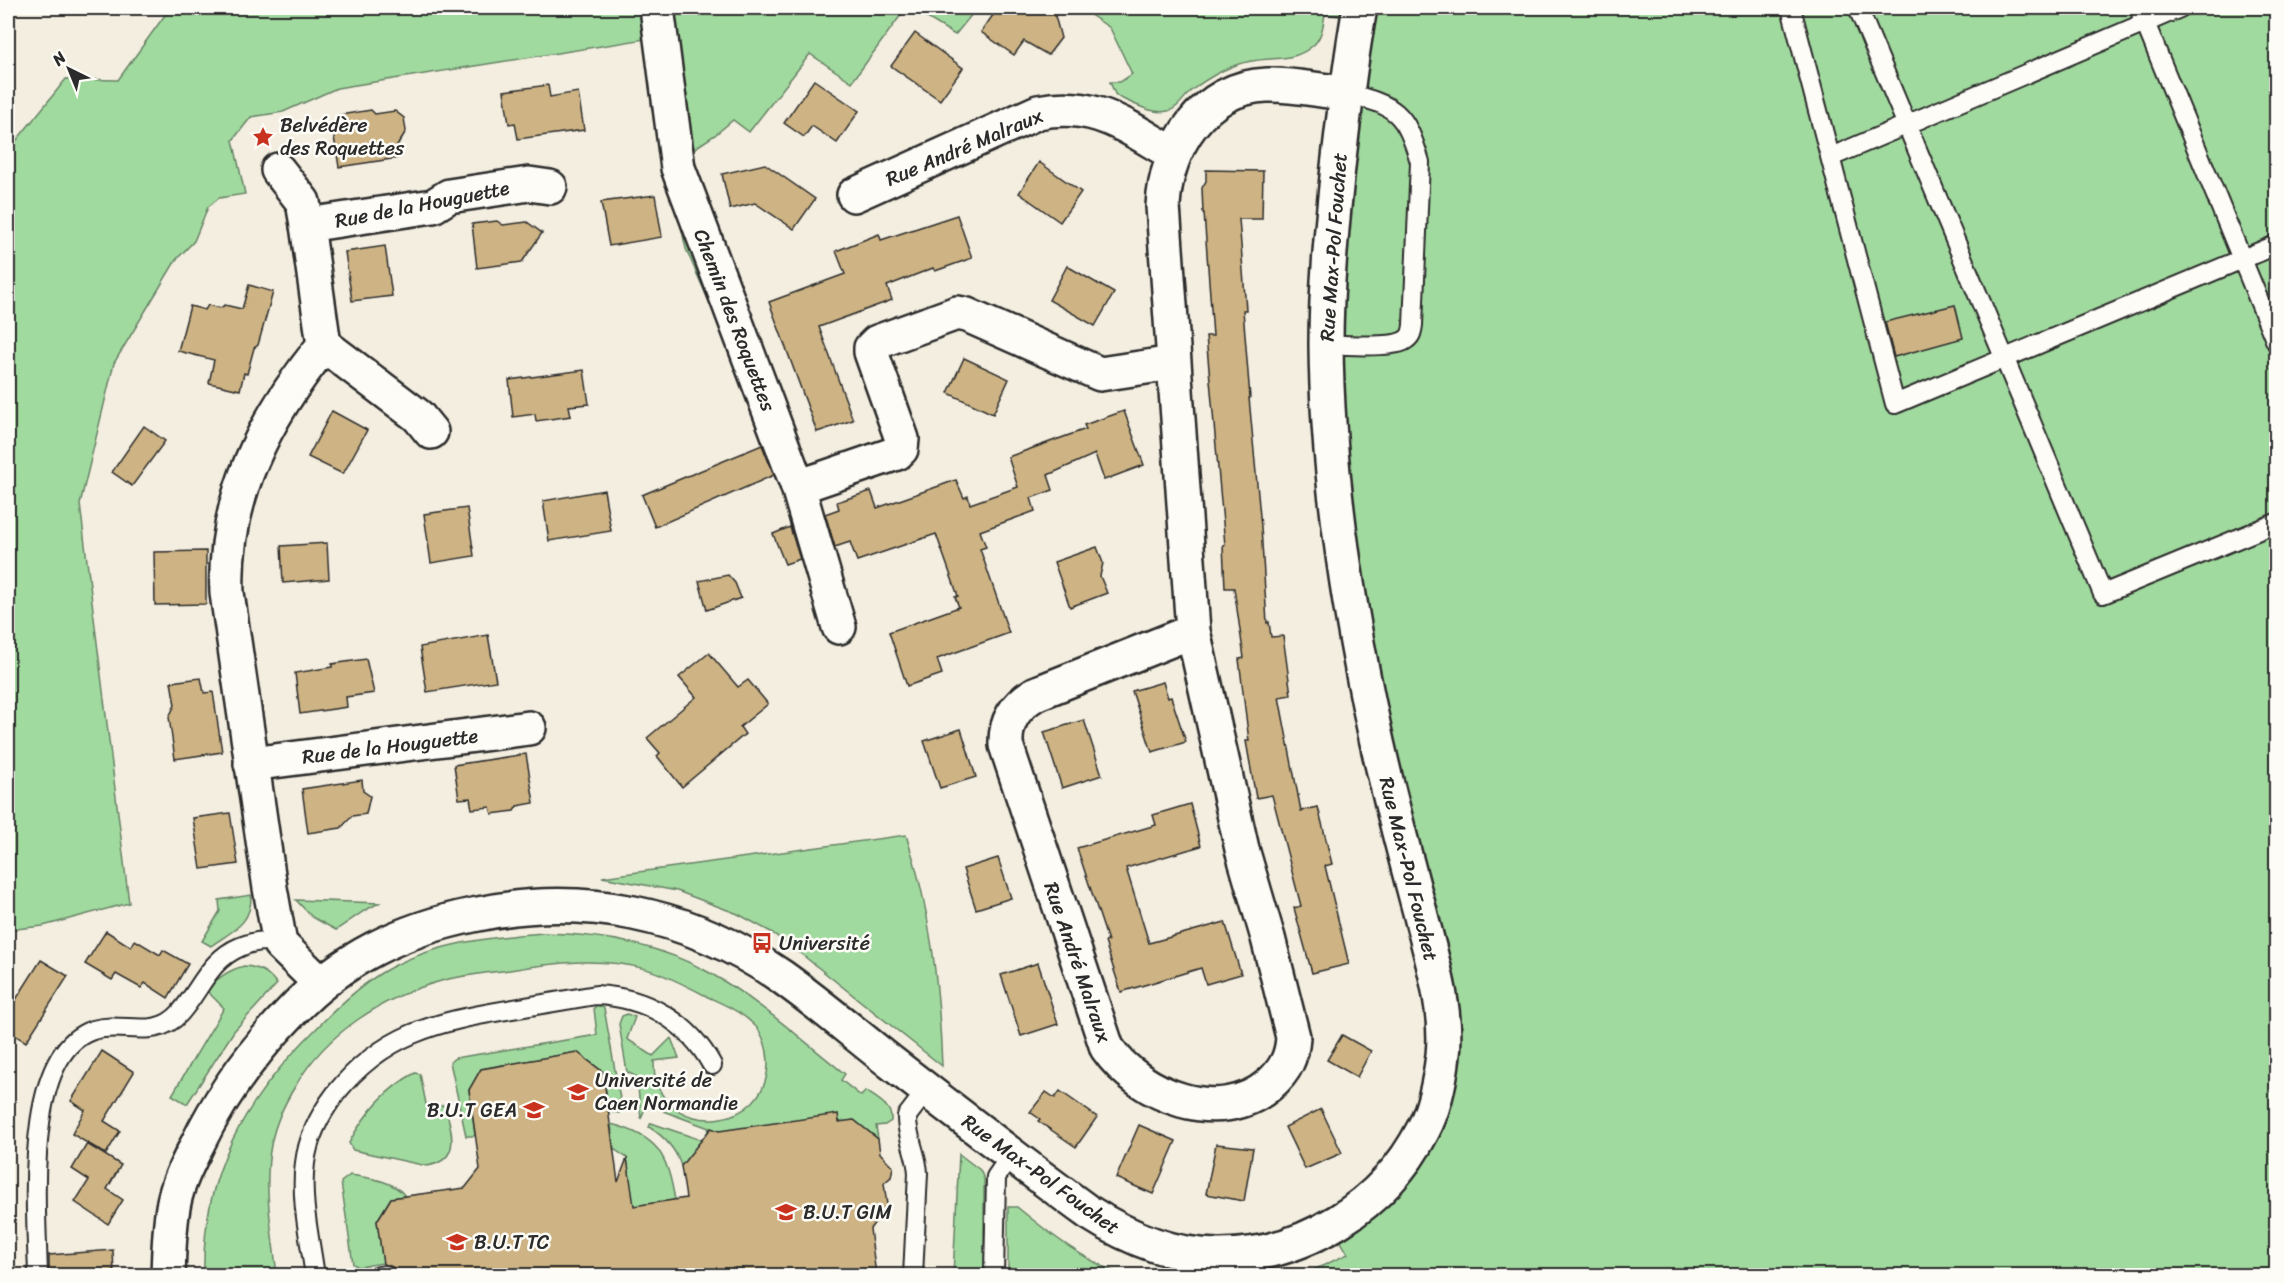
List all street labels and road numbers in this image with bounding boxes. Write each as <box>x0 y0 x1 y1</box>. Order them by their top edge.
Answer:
street label: Rue André Malraux <box>880 98 1049 196</box>
street label: Rue Max-Pol Fouchet <box>1309 151 1358 342</box>
street label: Rue de la Houguette <box>332 170 513 239</box>
street label: Chemin des Roquettes <box>684 224 786 417</box>
street label: Rue de la Houguette <box>300 718 480 775</box>
street label: Rue Max-Pol Fouchet <box>1369 773 1448 965</box>
street label: Rue André Malraux <box>1034 877 1122 1048</box>
street label: Rue Max-Pol Fouchet <box>954 1105 1128 1244</box>

